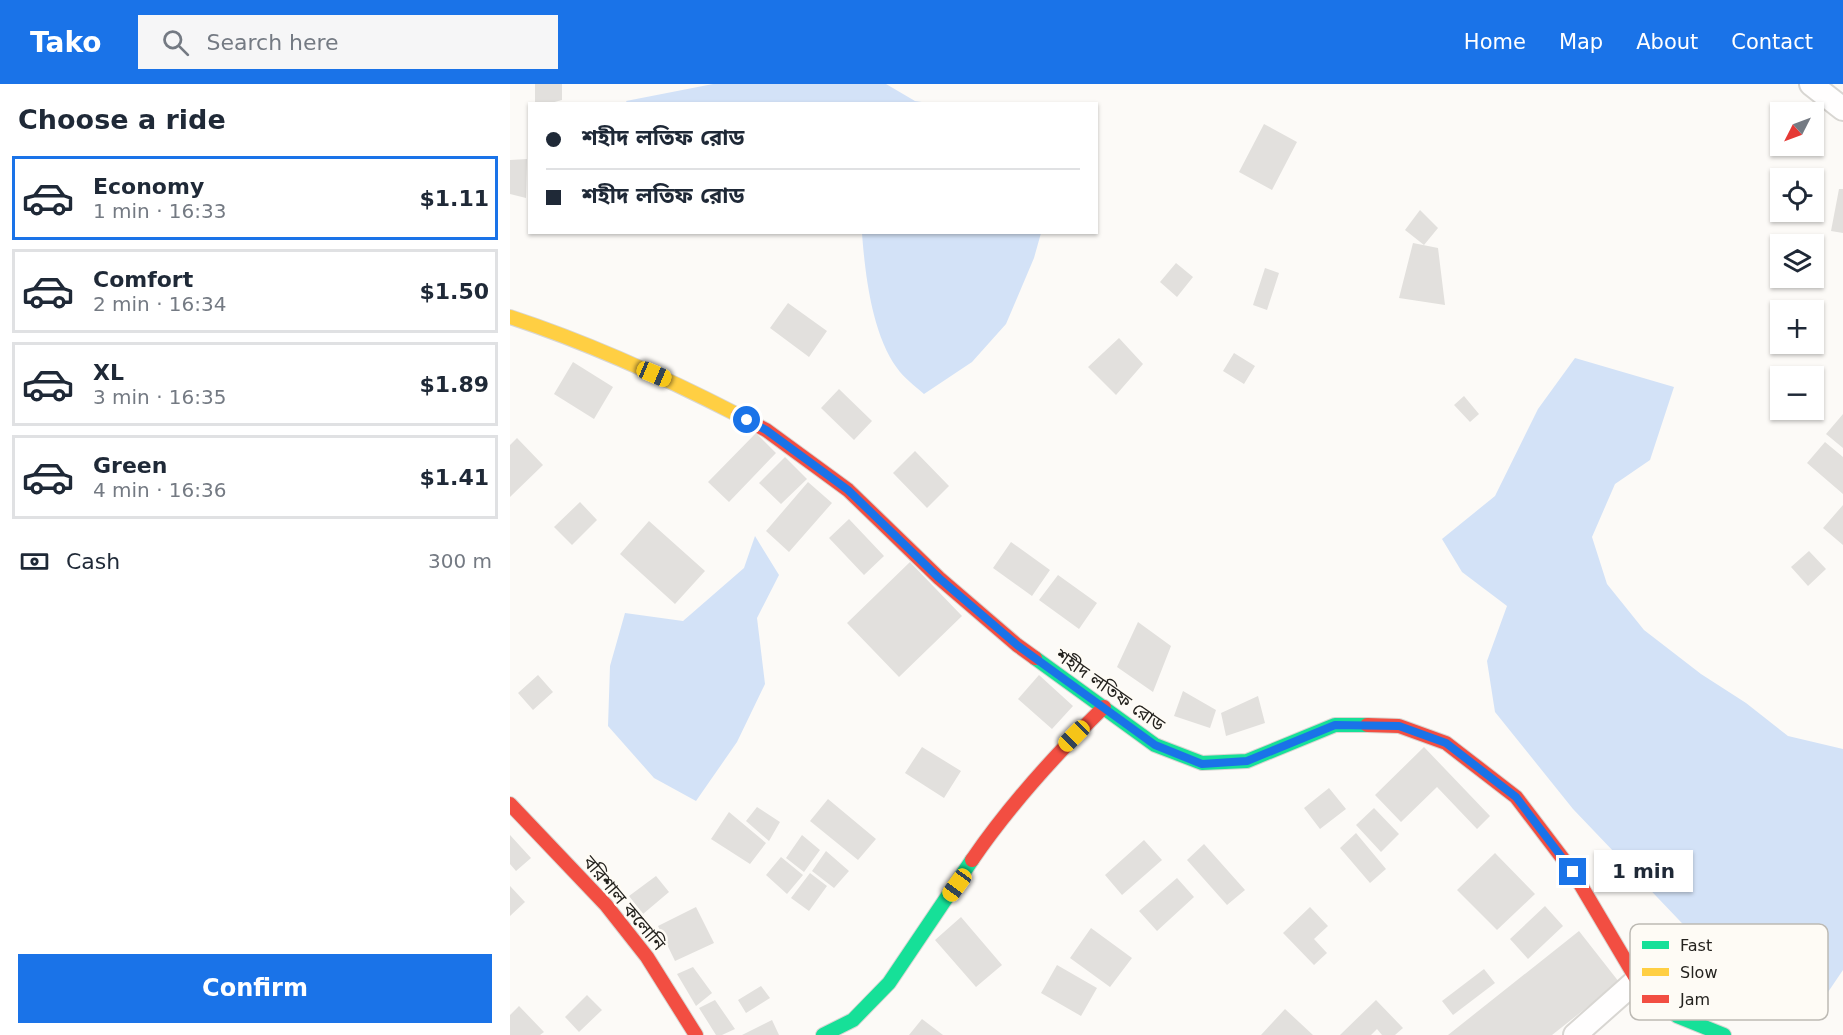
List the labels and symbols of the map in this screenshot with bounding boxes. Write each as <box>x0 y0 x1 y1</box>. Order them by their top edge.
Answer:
north arrow <box>1770 102 1824 156</box>
car <box>634 359 674 389</box>
route start <box>733 406 760 433</box>
street label: শহীদ লতিফ রোড <box>1051 644 1169 735</box>
car <box>1055 717 1093 755</box>
street label: বরিশাল কলোনি <box>578 850 671 955</box>
callout: 1 min <box>1594 851 1693 893</box>
route end <box>1559 858 1586 885</box>
car <box>939 865 975 905</box>
legend <box>1630 924 1828 1020</box>
text: Fast <box>1680 936 1712 955</box>
text: Slow <box>1680 963 1717 982</box>
text: Jam <box>1679 990 1710 1009</box>

